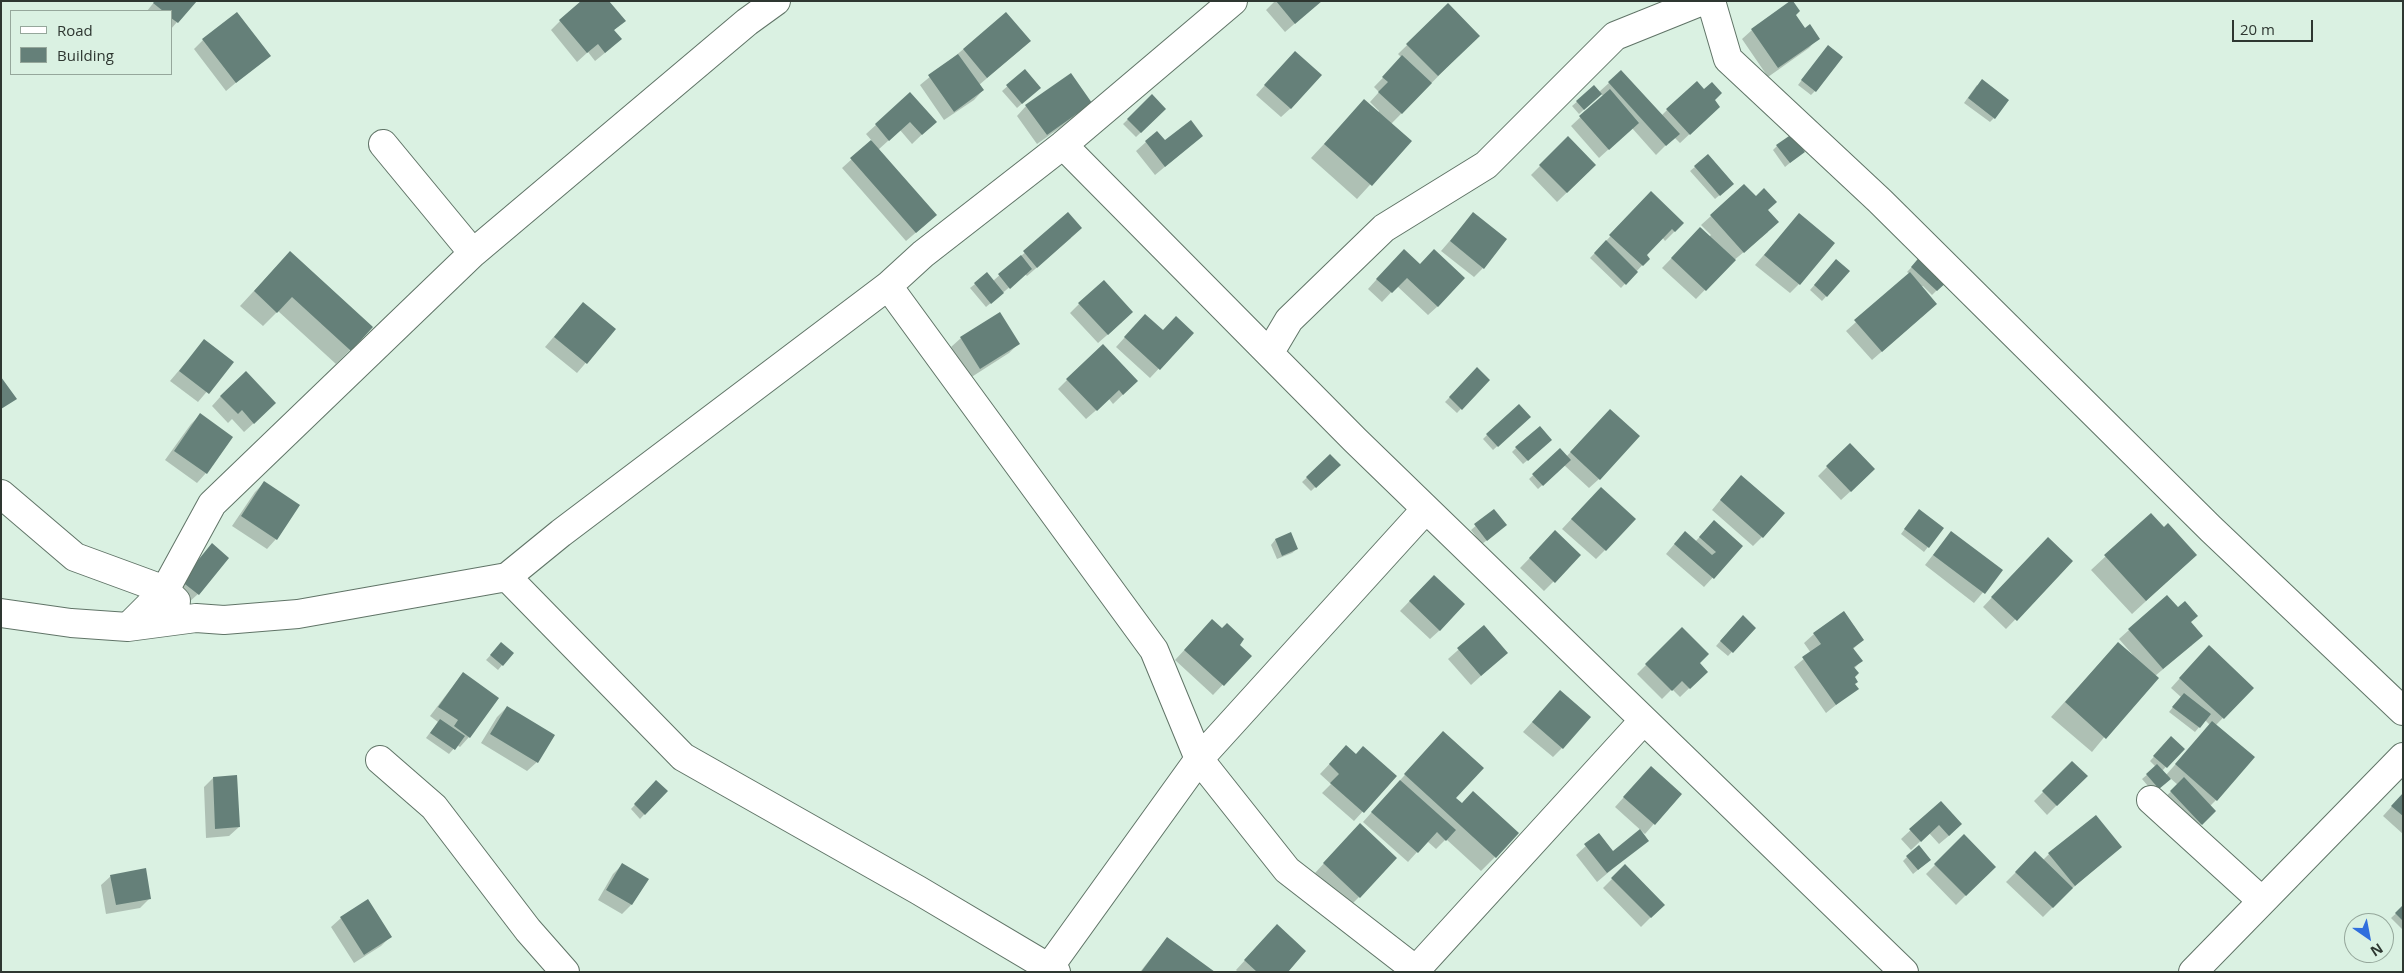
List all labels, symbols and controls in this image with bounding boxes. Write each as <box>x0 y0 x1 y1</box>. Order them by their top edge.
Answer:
legend <box>10 10 172 75</box>
scale bar <box>2234 10 2315 42</box>
text: 20 m <box>2240 19 2275 39</box>
text: Road <box>57 20 93 40</box>
text: Building <box>57 45 114 65</box>
north arrow <box>2344 913 2394 963</box>
text: N <box>2367 939 2387 961</box>

